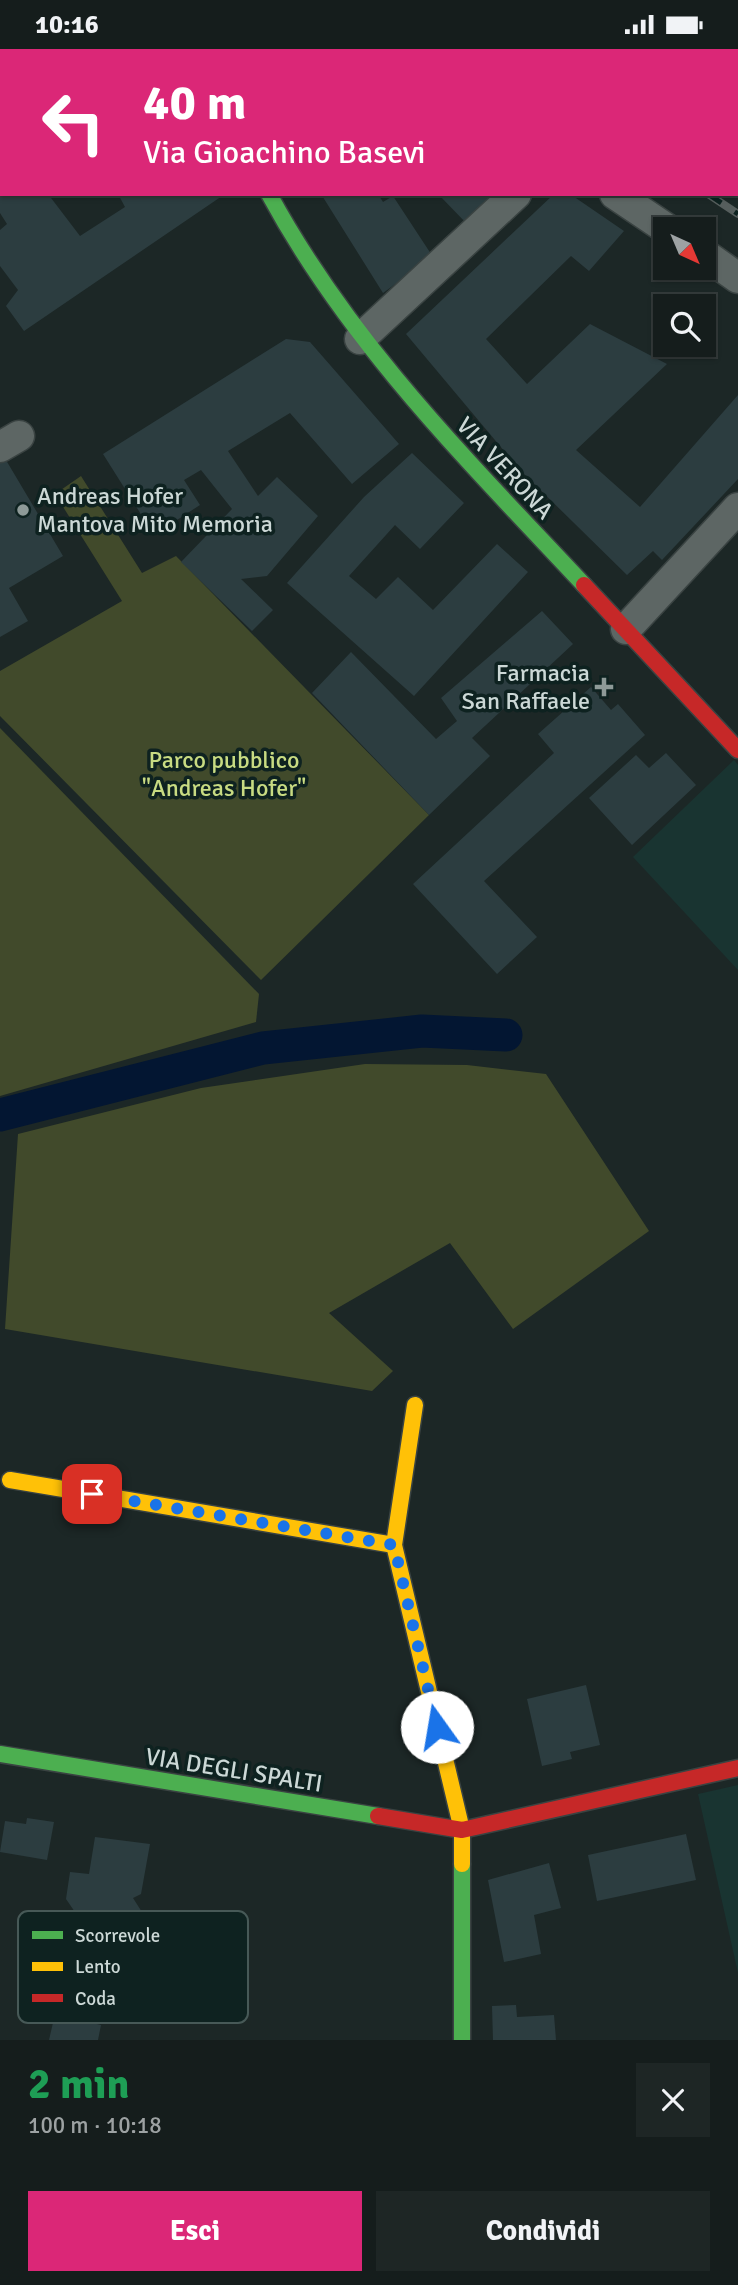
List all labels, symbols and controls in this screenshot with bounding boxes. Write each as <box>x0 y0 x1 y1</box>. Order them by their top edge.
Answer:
text: 10:16 <box>35 9 99 41</box>
text: 40 m <box>143 73 246 133</box>
icon: left <box>28 77 119 168</box>
text: Via Gioachino Basevi <box>143 133 426 172</box>
north arrow <box>653 217 716 280</box>
map controls <box>653 217 716 357</box>
button: search <box>653 294 716 357</box>
street label: VIA VERONA <box>450 411 560 526</box>
place label: Andreas Hofer Mantova Mito Memoria <box>37 481 273 539</box>
marker: Andreas Hofer Mantova Mito Memoria <box>15 502 31 518</box>
place label: Farmacia San Raffaele <box>461 658 590 716</box>
marker: Farmacia San Raffaele <box>596 679 612 695</box>
park label: Parco pubblico "Andreas Hofer" <box>142 745 306 803</box>
pin <box>62 1464 122 1524</box>
icon: arrive <box>73 1475 111 1513</box>
position arrow <box>400 1690 474 1764</box>
street label: VIA DEGLI SPALTI <box>143 1741 325 1799</box>
legend <box>18 1911 248 2023</box>
text: Scorrevole <box>75 1924 160 1948</box>
text: Lento <box>75 1955 121 1979</box>
text: Coda <box>75 1987 116 2011</box>
text: 2 min <box>28 2059 129 2110</box>
button: close <box>636 2063 710 2137</box>
text: 100 m · 10:18 <box>28 2111 162 2140</box>
button: Esci <box>28 2191 362 2271</box>
button: Condividi <box>376 2191 710 2271</box>

